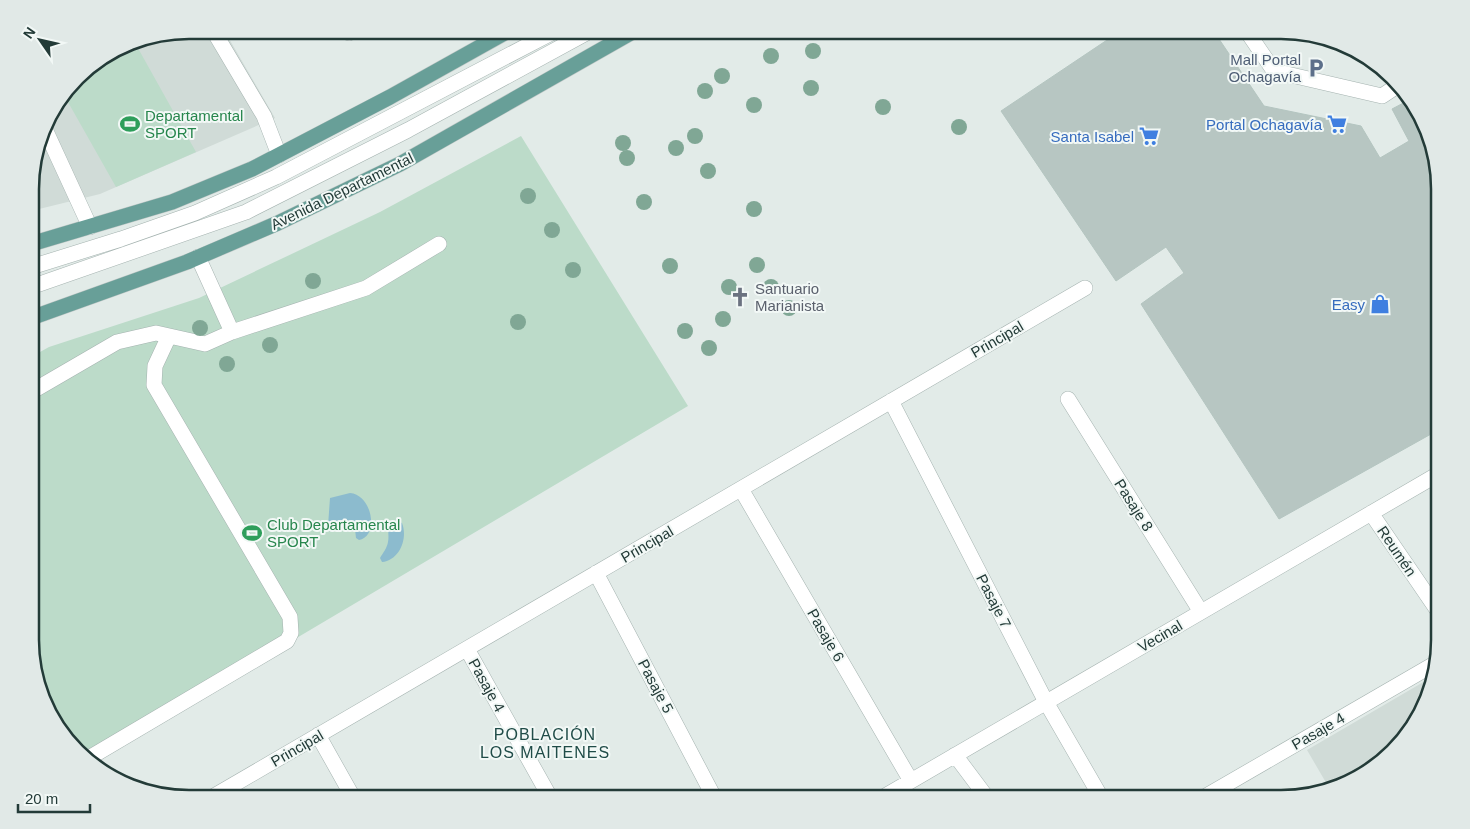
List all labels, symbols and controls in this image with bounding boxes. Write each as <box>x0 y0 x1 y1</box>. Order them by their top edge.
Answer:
north arrow <box>15 15 65 65</box>
text: N <box>20 24 39 41</box>
place label: Mall Portal Ochagavía <box>1228 51 1302 85</box>
parking icon: Mall Portal Ochagavía <box>1305 57 1327 79</box>
place label: Departamental SPORT <box>145 107 243 141</box>
sports icon: Departamental SPORT <box>119 113 141 135</box>
supermarket icon: Portal Ochagavía <box>1326 113 1348 135</box>
place label: Portal Ochagavía <box>1206 116 1323 133</box>
supermarket icon: Santa Isabel <box>1138 125 1160 147</box>
place label: Santa Isabel <box>1051 128 1134 145</box>
street label: Avenida Departamental <box>268 149 416 233</box>
place label: Santuario Marianista <box>755 280 825 314</box>
church icon: Santuario Marianista <box>729 286 751 308</box>
shop icon: Easy <box>1369 293 1391 315</box>
place label: Easy <box>1332 296 1365 313</box>
street label: Principal <box>968 317 1026 361</box>
street label: Pasaje 8 <box>1111 476 1157 534</box>
place label: Club Departamental SPORT <box>267 516 400 550</box>
sports icon: Club Departamental SPORT <box>241 522 263 544</box>
street label: Principal <box>618 522 676 566</box>
street label: Reumén <box>1374 523 1420 579</box>
street label: Pasaje 7 <box>973 571 1015 631</box>
street label: Pasaje 6 <box>804 605 848 665</box>
street label: Vecinal <box>1135 617 1185 655</box>
street label: Pasaje 4 <box>465 655 509 715</box>
street label: Pasaje 5 <box>635 656 677 716</box>
street label: Pasaje 4 <box>1288 709 1348 753</box>
district label: POBLACIÓN LOS MAITENES <box>480 725 610 761</box>
street label: Principal <box>268 726 326 770</box>
scale bar <box>18 782 90 814</box>
text: 20 m <box>25 790 58 807</box>

